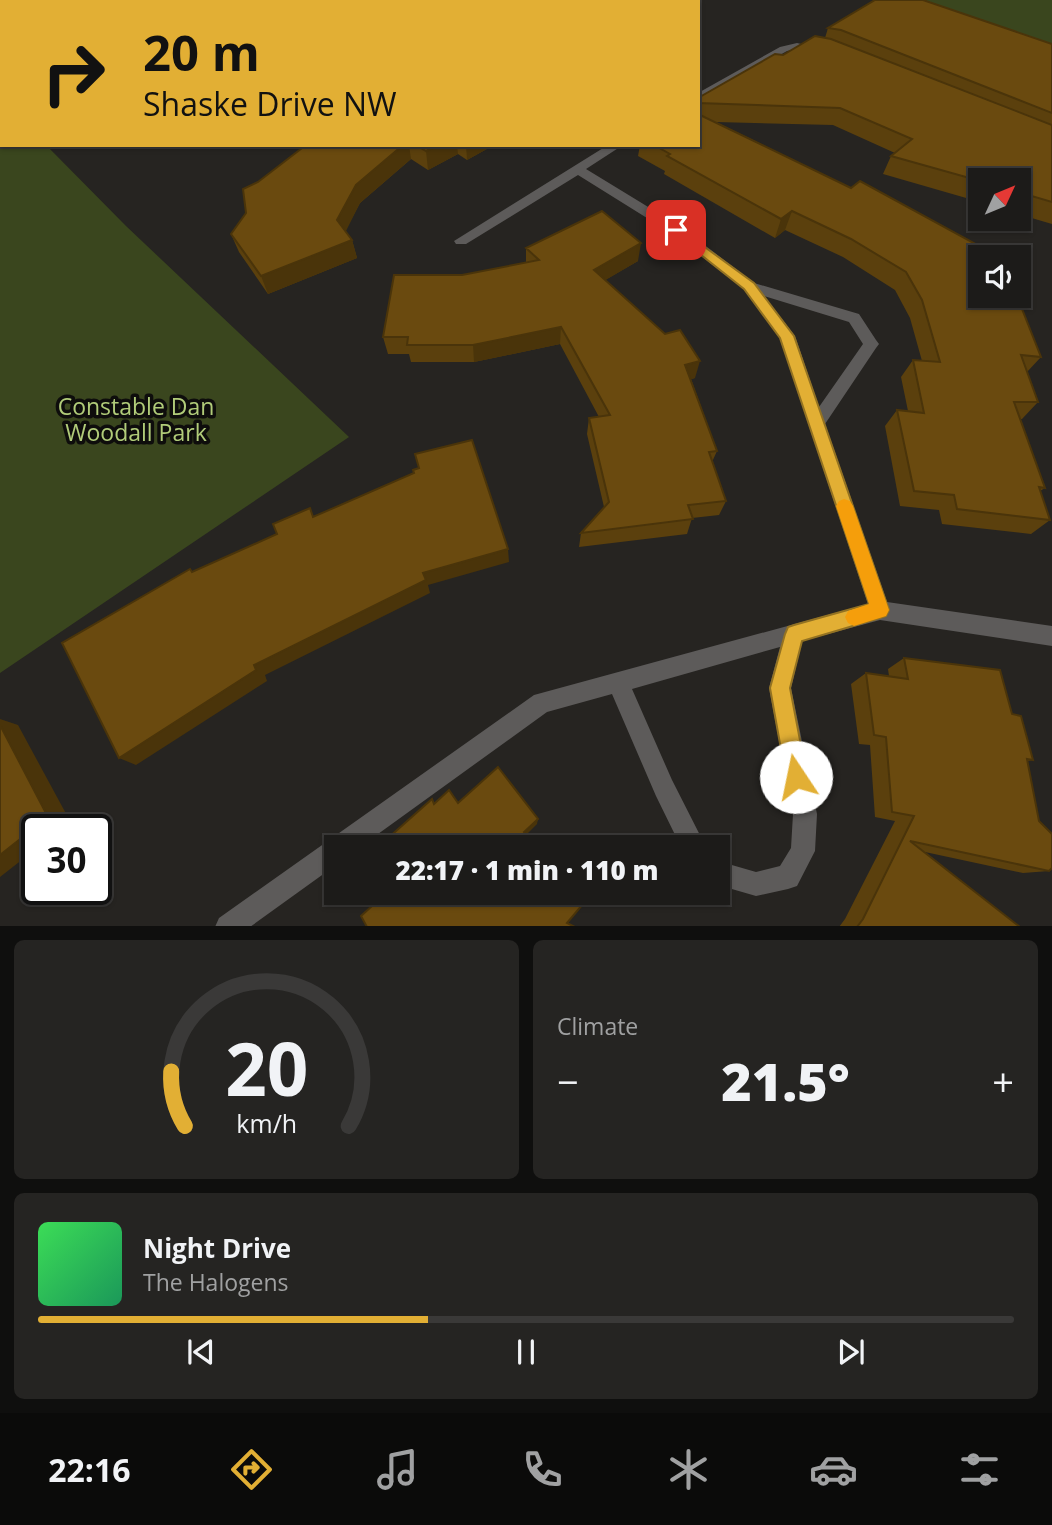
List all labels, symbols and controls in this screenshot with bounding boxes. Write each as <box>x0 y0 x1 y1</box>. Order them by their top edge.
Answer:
text: 20 m <box>143 19 260 85</box>
icon: right <box>28 28 119 119</box>
text: Shaske Drive NW <box>143 82 397 125</box>
north arrow <box>968 168 1031 231</box>
map controls <box>968 168 1031 308</box>
pin <box>646 200 706 260</box>
icon: arrive <box>657 211 695 249</box>
button: sound <box>968 245 1031 308</box>
park label: Constable Dan Woodall Park <box>58 390 214 448</box>
position arrow <box>759 740 833 814</box>
speed limit sign: 30 <box>21 814 112 905</box>
text: 22:17 · 1 min · 110 m <box>396 852 658 888</box>
text: Climate <box>557 1010 638 1042</box>
text: 20 <box>225 1018 308 1117</box>
text: 21.5° <box>721 1045 850 1116</box>
text: − <box>557 1055 579 1107</box>
text: + <box>992 1055 1014 1107</box>
text: km/h <box>236 1105 297 1139</box>
text: Night Drive <box>143 1230 291 1266</box>
text: The Halogens <box>143 1266 289 1298</box>
icon: previous <box>182 1333 220 1371</box>
icon: pause <box>507 1333 545 1371</box>
icon: next <box>832 1333 870 1371</box>
icon: directions <box>227 1445 276 1494</box>
icon: music <box>373 1445 422 1494</box>
icon: phone <box>518 1445 567 1494</box>
icon: climate <box>664 1445 713 1494</box>
icon: car <box>809 1445 858 1494</box>
icon: filters <box>955 1445 1004 1494</box>
text: 22:16 <box>48 1448 131 1491</box>

